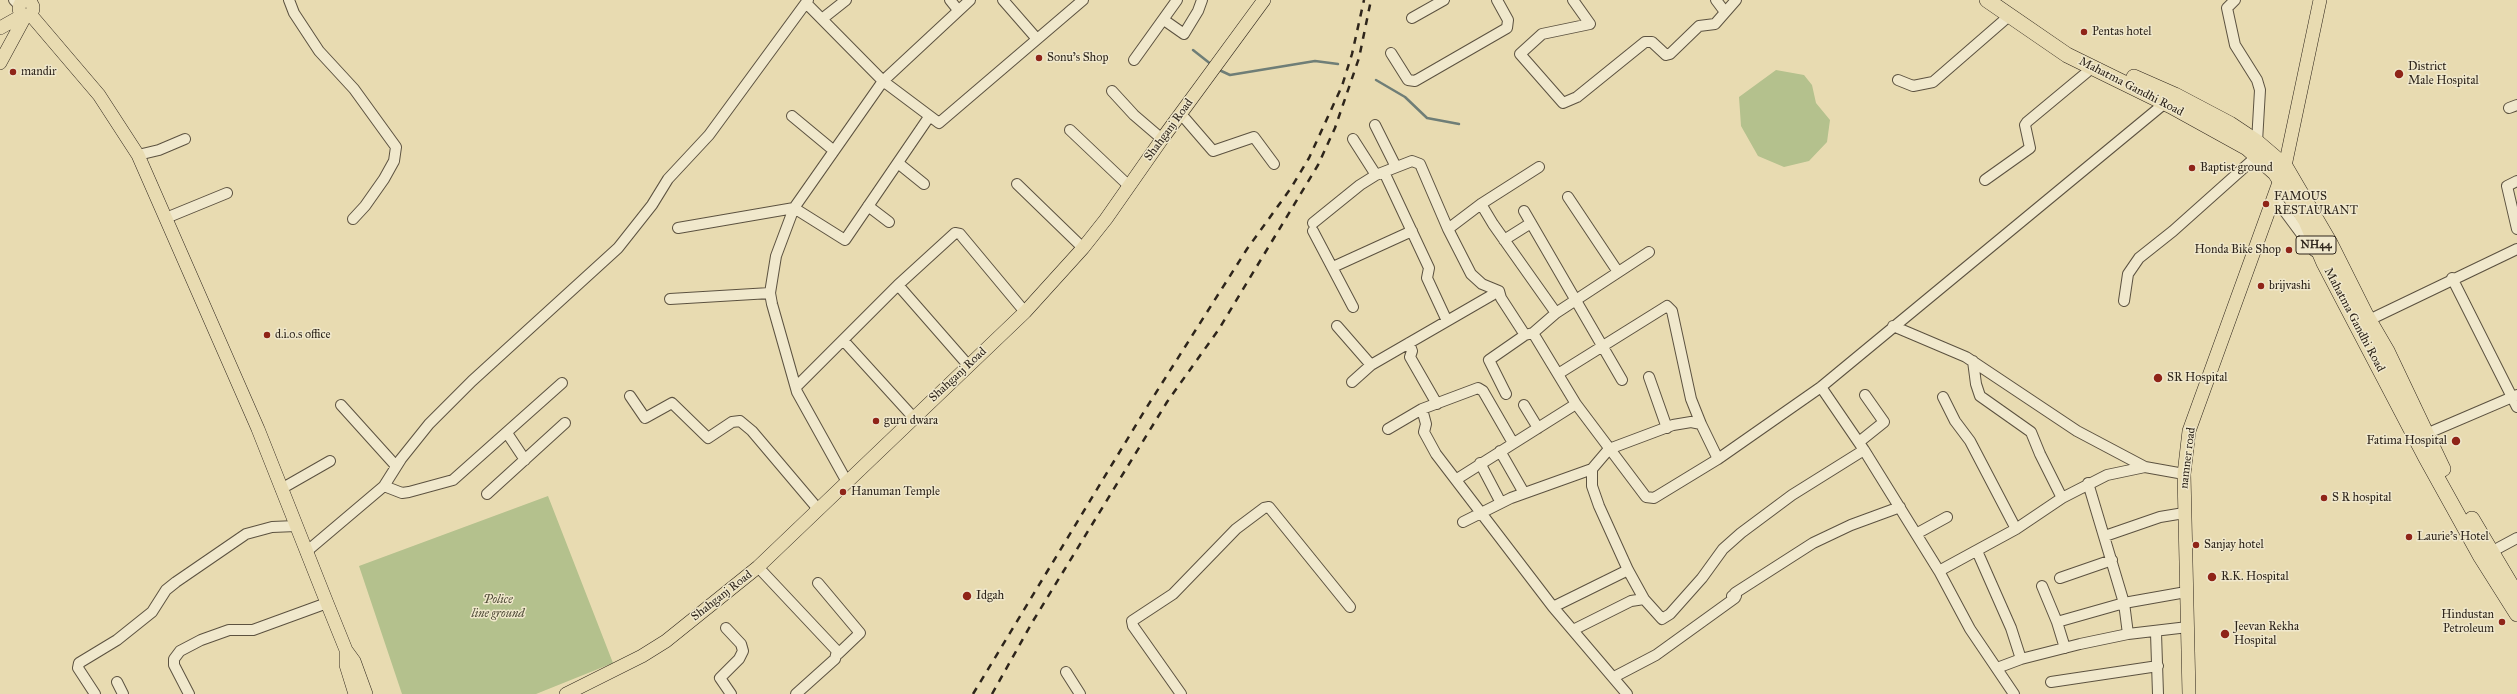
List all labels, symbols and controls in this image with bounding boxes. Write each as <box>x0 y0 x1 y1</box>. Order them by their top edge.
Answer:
place label: Pentas hotel <box>2092 25 2152 39</box>
marker: Pentas hotel <box>2079 27 2089 37</box>
place label: Sonu's Shop <box>1047 51 1108 65</box>
marker: Sonu's Shop <box>1034 53 1044 63</box>
street label: Mahatma Gandhi Road <box>2076 54 2186 120</box>
place label: District Male Hospital <box>2408 60 2479 88</box>
place label: mandir <box>21 65 56 79</box>
marker: mandir <box>8 67 18 77</box>
marker: District Male Hospital <box>2393 68 2405 80</box>
street label: Shahganj Road <box>1142 96 1196 164</box>
place label: Baptist ground <box>2200 161 2273 175</box>
marker: Baptist ground <box>2187 163 2197 173</box>
place label: FAMOUS RESTAURANT <box>2274 190 2358 218</box>
marker: FAMOUS RESTAURANT <box>2261 199 2271 209</box>
road number: NH44 <box>2296 236 2336 254</box>
place label: Honda Bike Shop <box>2195 243 2281 257</box>
marker: Honda Bike Shop <box>2284 245 2294 255</box>
street label: Mahatma Gandhi Road <box>2320 266 2388 374</box>
place label: brijvashi <box>2269 279 2311 293</box>
marker: brijvashi <box>2256 281 2266 291</box>
place label: d.i.o.s office <box>275 328 331 342</box>
marker: d.i.o.s office <box>262 330 272 340</box>
street label: Shahganj Road <box>926 345 990 405</box>
place label: SR Hospital <box>2167 371 2227 385</box>
marker: SR Hospital <box>2152 372 2164 384</box>
place label: guru dwara <box>884 414 938 428</box>
marker: guru dwara <box>871 416 881 426</box>
street label: namner road <box>2177 426 2199 490</box>
place label: Fatima Hospital <box>2367 434 2447 448</box>
marker: Fatima Hospital <box>2450 435 2462 447</box>
place label: Hanuman Temple <box>851 485 940 499</box>
marker: Hanuman Temple <box>838 487 848 497</box>
place label: S R hospital <box>2332 491 2391 505</box>
marker: S R hospital <box>2319 493 2329 503</box>
place label: Laurie's Hotel <box>2417 530 2489 544</box>
marker: Laurie's Hotel <box>2404 532 2414 542</box>
place label: Sanjay hotel <box>2204 538 2264 552</box>
marker: Sanjay hotel <box>2191 540 2201 550</box>
street label: Shahganj Road <box>689 568 755 624</box>
place label: R.K. Hospital <box>2221 570 2289 584</box>
marker: R.K. Hospital <box>2206 571 2218 583</box>
place label: Idgah <box>976 589 1004 603</box>
marker: Idgah <box>961 590 973 602</box>
park label: Police line ground <box>472 593 524 621</box>
place label: Hindustan Petroleum <box>2441 608 2494 636</box>
marker: Hindustan Petroleum <box>2497 617 2507 627</box>
place label: Jeevan Rekha Hospital <box>2234 620 2299 648</box>
marker: Jeevan Rekha Hospital <box>2219 628 2231 640</box>

